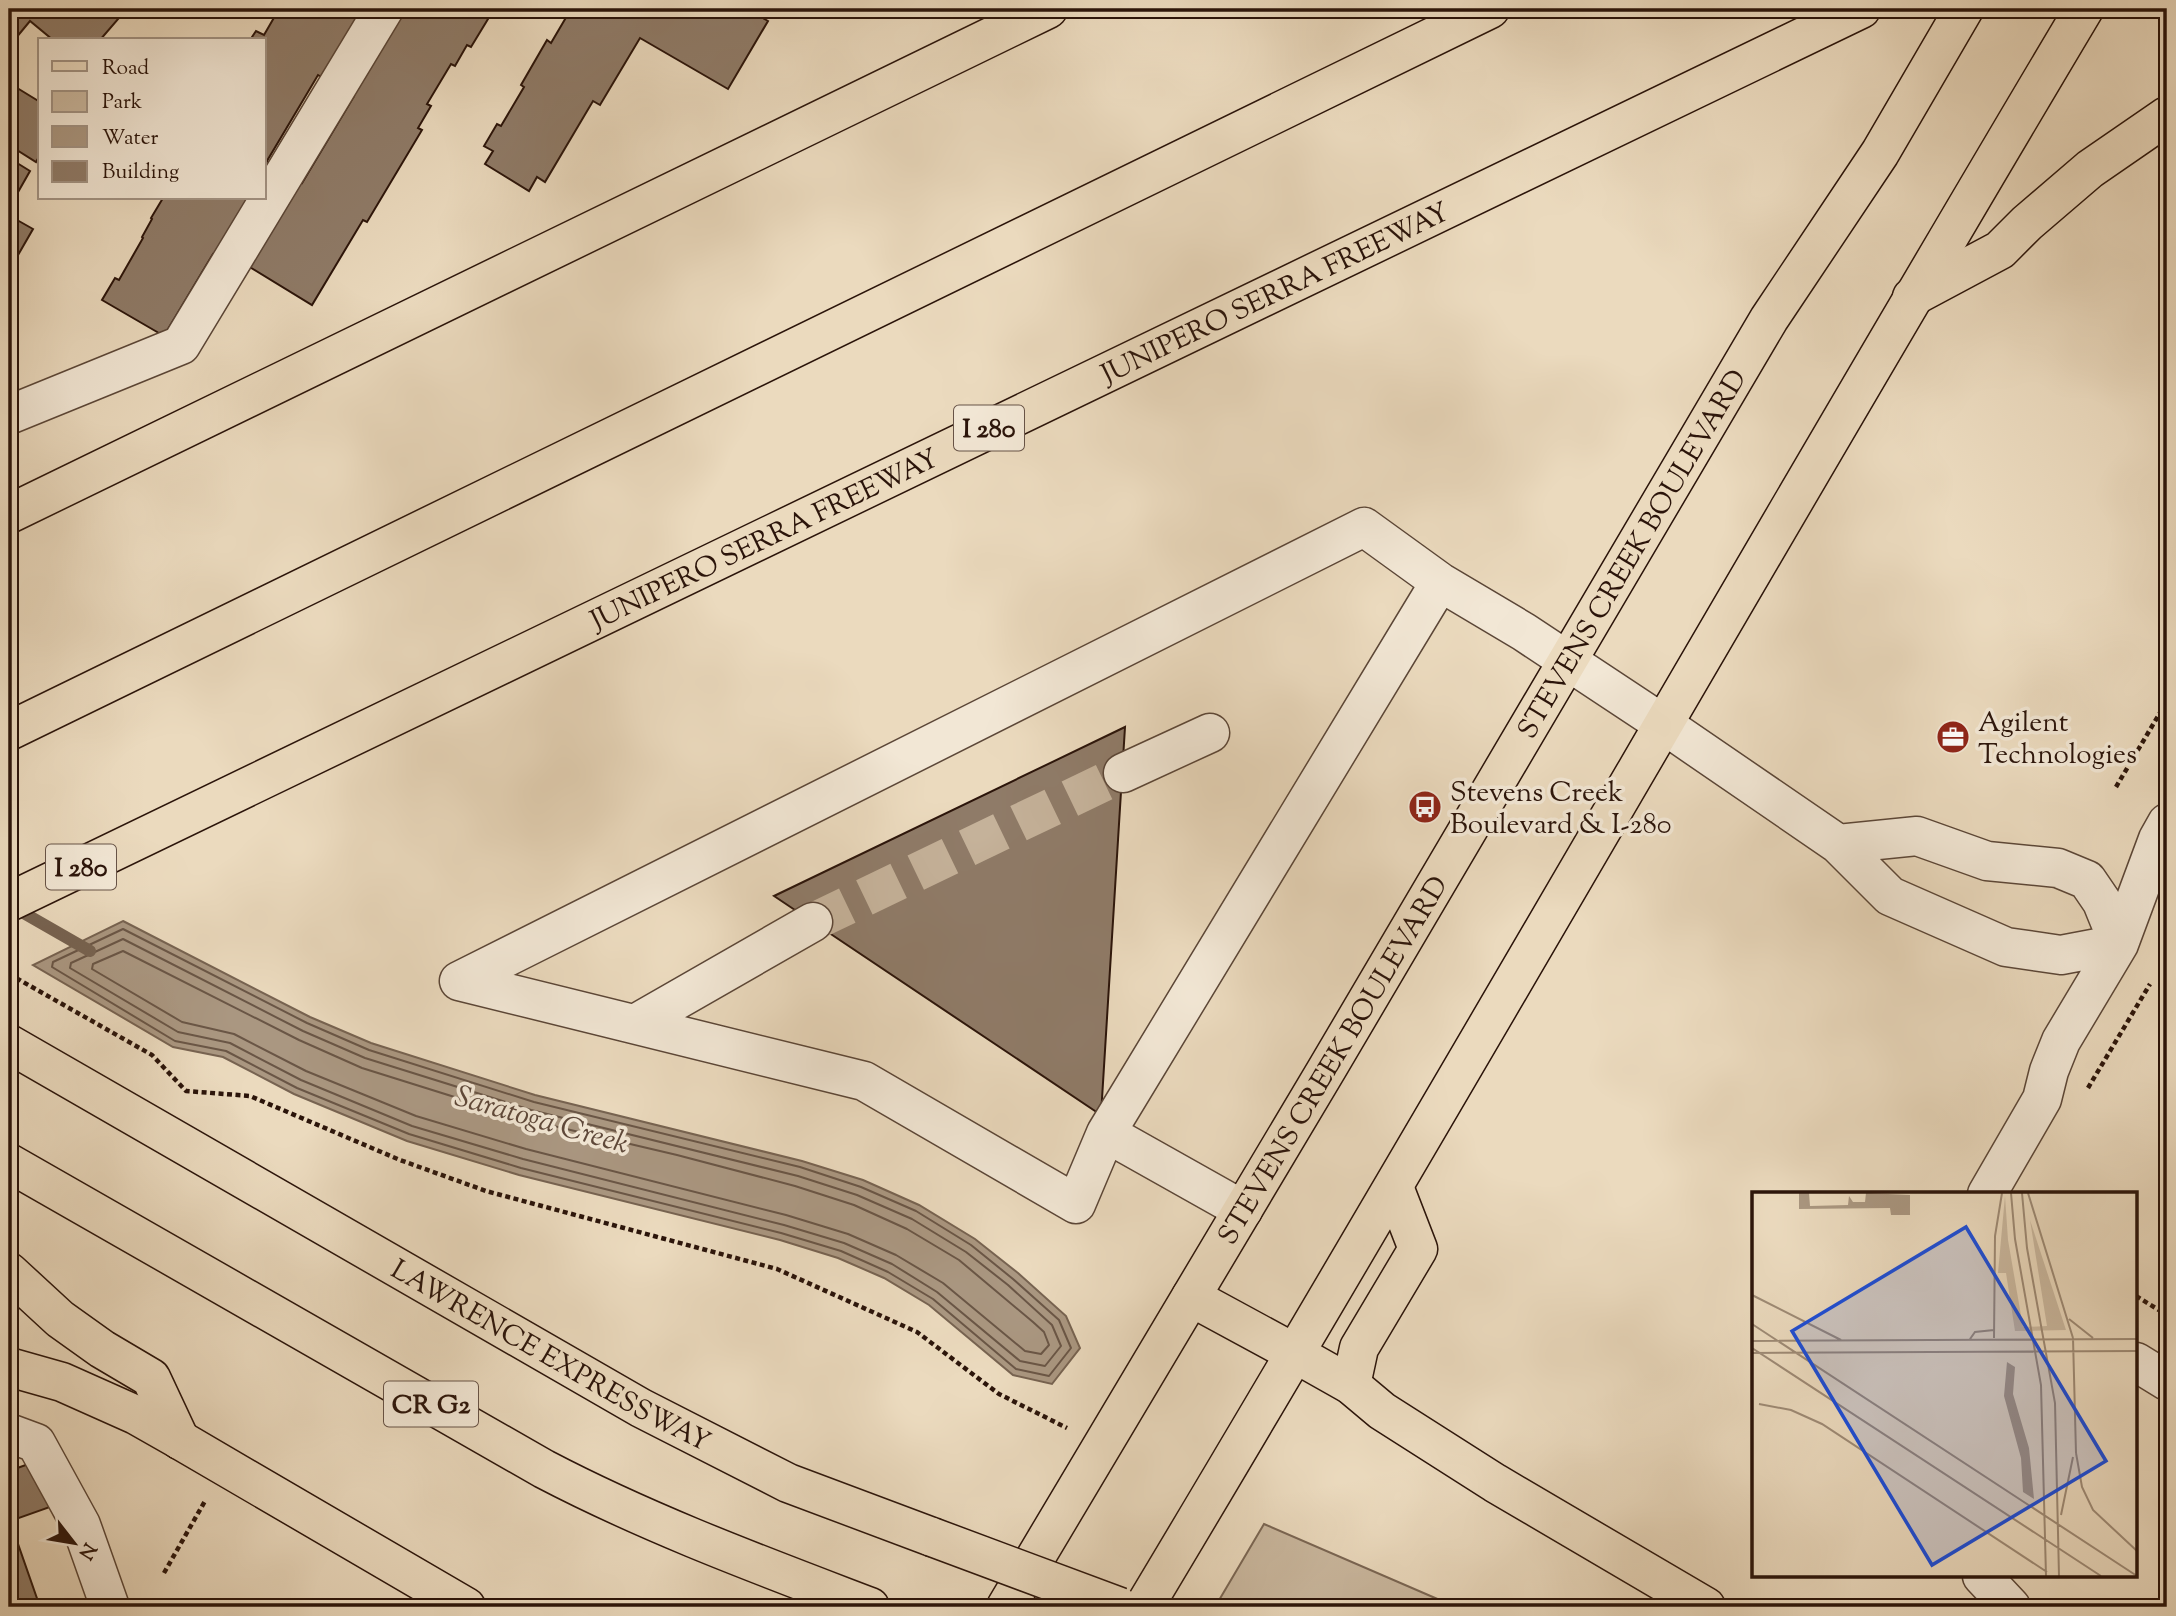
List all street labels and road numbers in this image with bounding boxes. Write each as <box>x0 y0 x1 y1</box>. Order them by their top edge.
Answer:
street label: JUNIPERO SERRA FREEWAY <box>1093 193 1457 396</box>
street label: STEVENS CREEK BOULEVARD <box>1509 363 1758 747</box>
road number: I 280 <box>954 406 1024 450</box>
street label: JUNIPERO SERRA FREEWAY <box>583 440 946 643</box>
road number: I 280 <box>46 845 116 890</box>
street label: STEVENS CREEK BOULEVARD <box>1209 869 1459 1253</box>
street label: LAWRENCE EXPRESSWAY <box>383 1251 717 1463</box>
road number: CR G2 <box>384 1382 478 1427</box>

